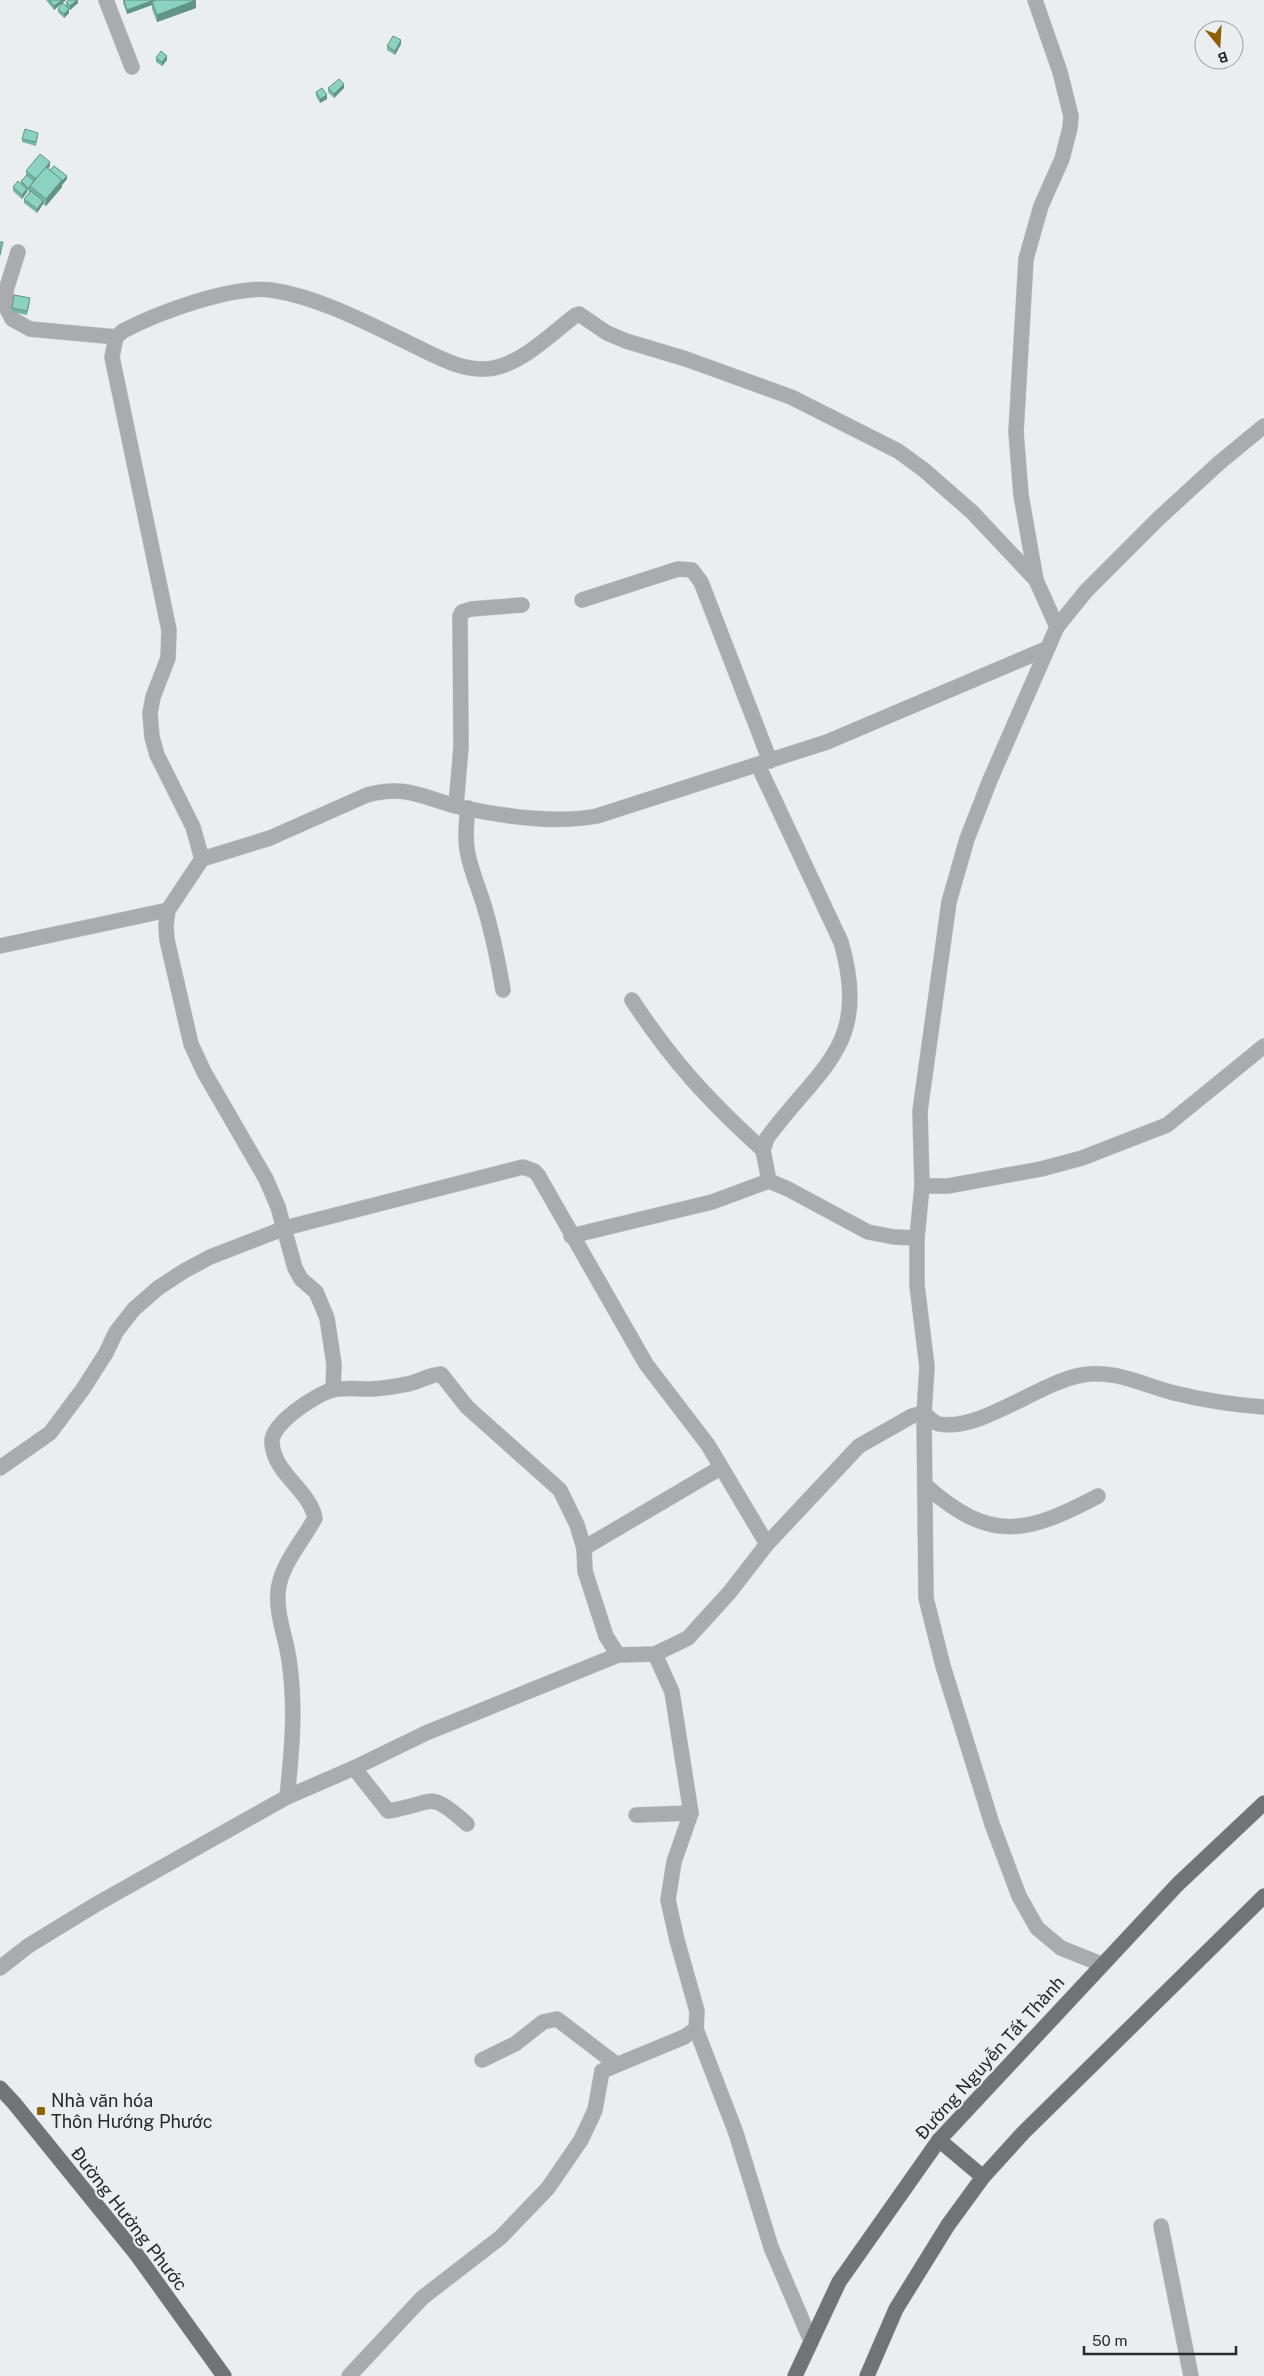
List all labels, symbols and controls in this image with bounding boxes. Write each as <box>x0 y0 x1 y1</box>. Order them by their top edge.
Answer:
north arrow <box>1194 20 1244 70</box>
text: B <box>1216 48 1230 66</box>
street label: Đường Nguyễn Tất Thành <box>911 1972 1069 2144</box>
place label: Nhà văn hóa Thôn Hướng Phước <box>51 2090 212 2132</box>
marker: Nhà văn hóa Thôn Hướng Phước <box>35 2105 47 2117</box>
street label: Đường Hưởng Phước <box>67 2143 192 2295</box>
scale bar <box>1084 2324 1236 2356</box>
text: 50 m <box>1092 2332 1127 2349</box>

